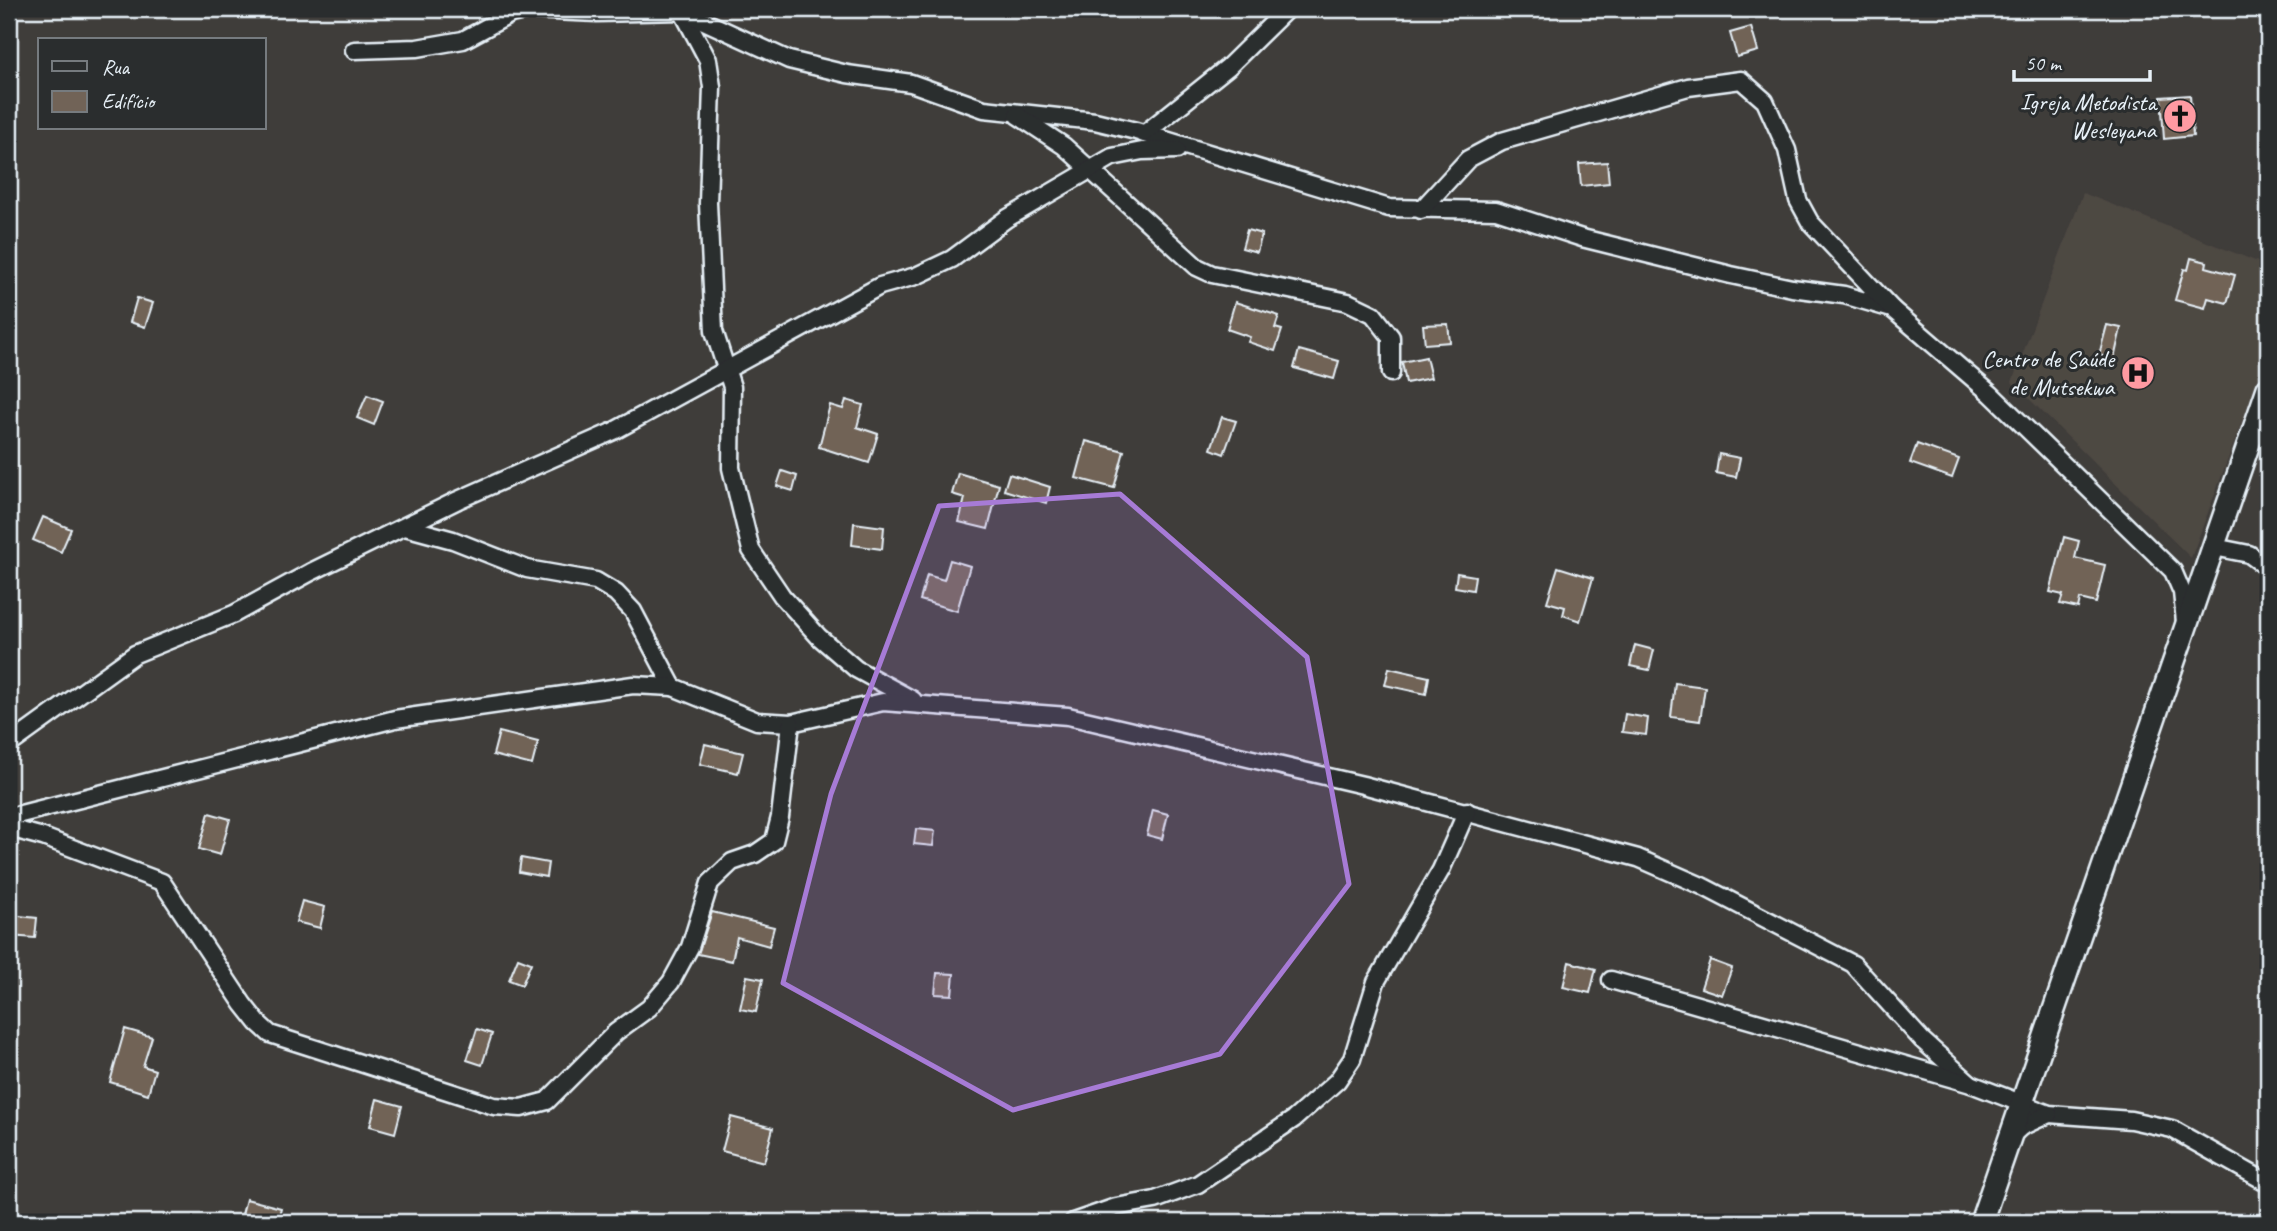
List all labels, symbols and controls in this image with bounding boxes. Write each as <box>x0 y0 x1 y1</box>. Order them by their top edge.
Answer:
legend <box>38 38 266 130</box>
scale bar <box>2014 38 2151 82</box>
text: 50 m <box>2025 50 2063 76</box>
text: Rua <box>102 54 130 80</box>
place label: Igreja Metodista Wesleyana <box>2020 87 2158 145</box>
text: Edifício <box>102 88 157 114</box>
church icon: Igreja Metodista Wesleyana <box>2161 97 2199 135</box>
place label: Centro de Saúde de Mutsekwa <box>1982 344 2116 402</box>
hospital icon: Centro de Saúde de Mutsekwa <box>2119 354 2157 392</box>

